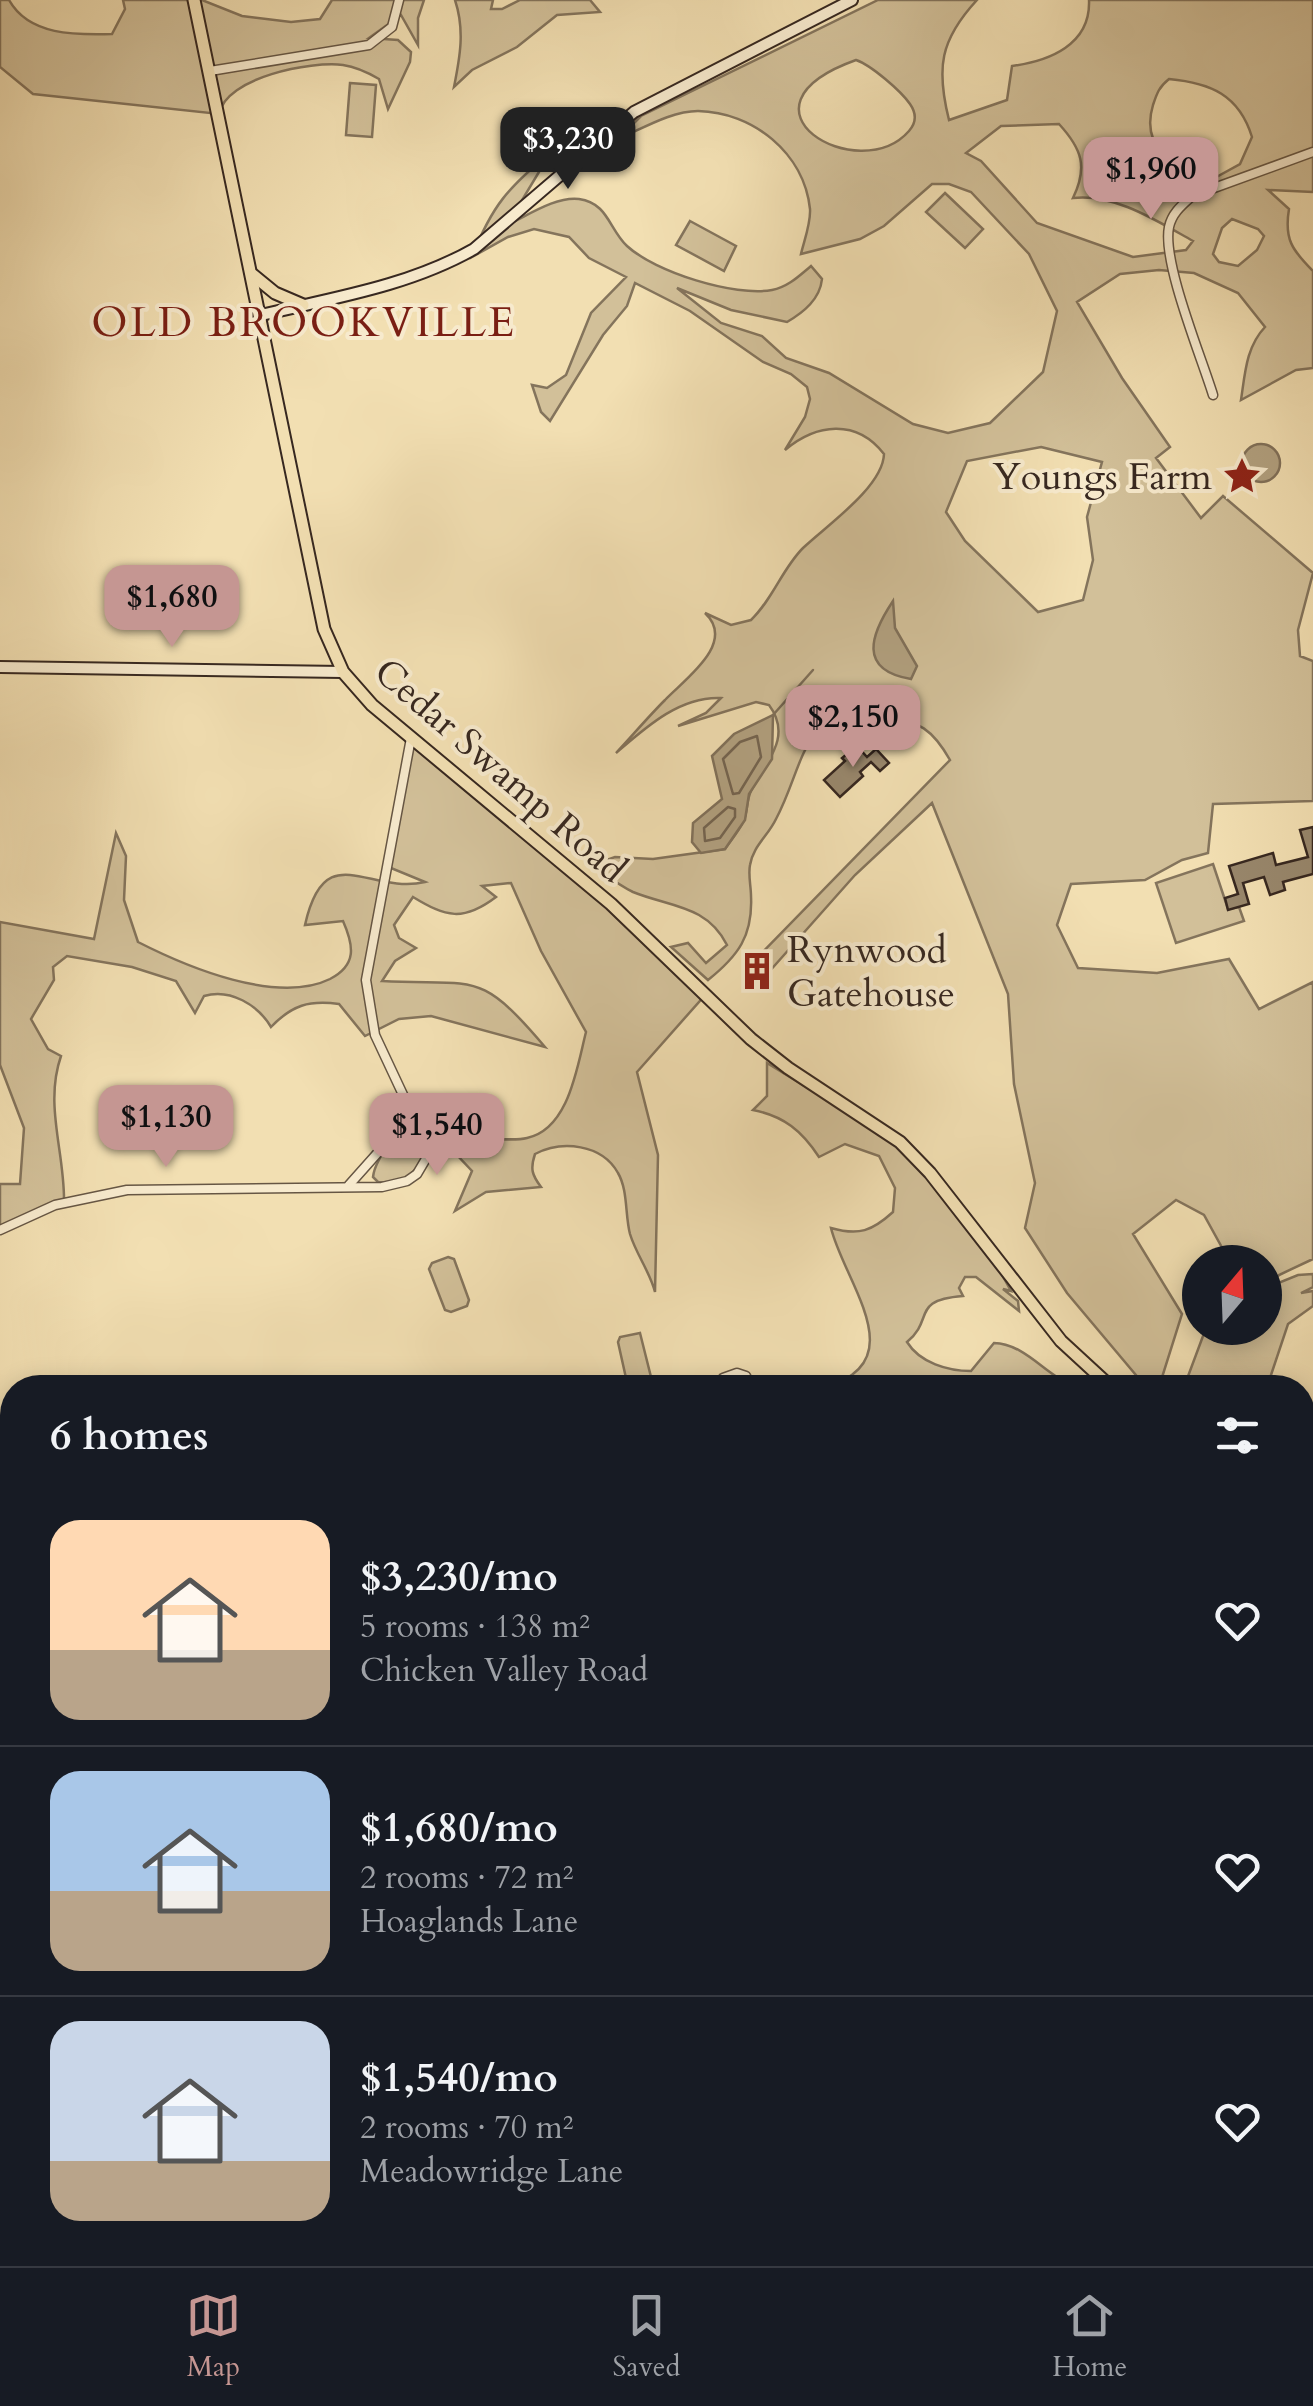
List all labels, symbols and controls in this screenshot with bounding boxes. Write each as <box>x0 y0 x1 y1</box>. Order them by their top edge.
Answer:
pin: $3,230 <box>487 107 649 192</box>
text: $3,230 <box>522 117 614 161</box>
pin: $1,960 <box>1070 137 1232 222</box>
text: $1,960 <box>1105 147 1197 191</box>
district label: OLD BROOKVILLE <box>91 294 517 351</box>
place label: Youngs Farm <box>992 451 1213 503</box>
place icon: Youngs Farm <box>1221 455 1263 497</box>
pin: $1,680 <box>91 565 253 650</box>
text: $1,680 <box>126 575 218 619</box>
street label: Cedar Swamp Road <box>363 646 638 895</box>
pin: $2,150 <box>772 685 934 770</box>
text: $2,150 <box>807 695 899 739</box>
place label: Rynwood Gatehouse <box>787 924 955 1020</box>
building icon: Rynwood Gatehouse <box>736 950 778 992</box>
pin: $1,130 <box>85 1085 247 1170</box>
pin: $1,540 <box>356 1093 518 1178</box>
text: $1,130 <box>120 1095 212 1139</box>
text: $1,540 <box>391 1103 483 1147</box>
north arrow <box>1182 1245 1282 1345</box>
map controls <box>1182 1245 1282 1345</box>
text: 6 homes <box>50 1407 208 1464</box>
icon: filters <box>1210 1408 1265 1463</box>
text: $3,230/mo <box>360 1548 558 1605</box>
icon: home <box>130 1560 250 1680</box>
icon: heart <box>1210 1593 1265 1648</box>
text: 5 rooms · 138 m² <box>360 1605 590 1649</box>
text: Chicken Valley Road <box>360 1649 648 1693</box>
text: $1,680/mo <box>360 1799 558 1856</box>
icon: home <box>130 1811 250 1931</box>
icon: heart <box>1210 1844 1265 1899</box>
text: 2 rooms · 72 m² <box>360 1856 573 1900</box>
text: Hoaglands Lane <box>360 1900 578 1944</box>
text: $1,540/mo <box>360 2049 558 2106</box>
icon: home <box>130 2061 250 2181</box>
icon: heart <box>1210 2094 1265 2149</box>
text: 2 rooms · 70 m² <box>360 2106 573 2150</box>
text: Meadowridge Lane <box>360 2150 623 2194</box>
tab: Map <box>186 2288 241 2386</box>
tab: Saved <box>613 2288 680 2386</box>
tab: Home <box>1052 2288 1127 2386</box>

